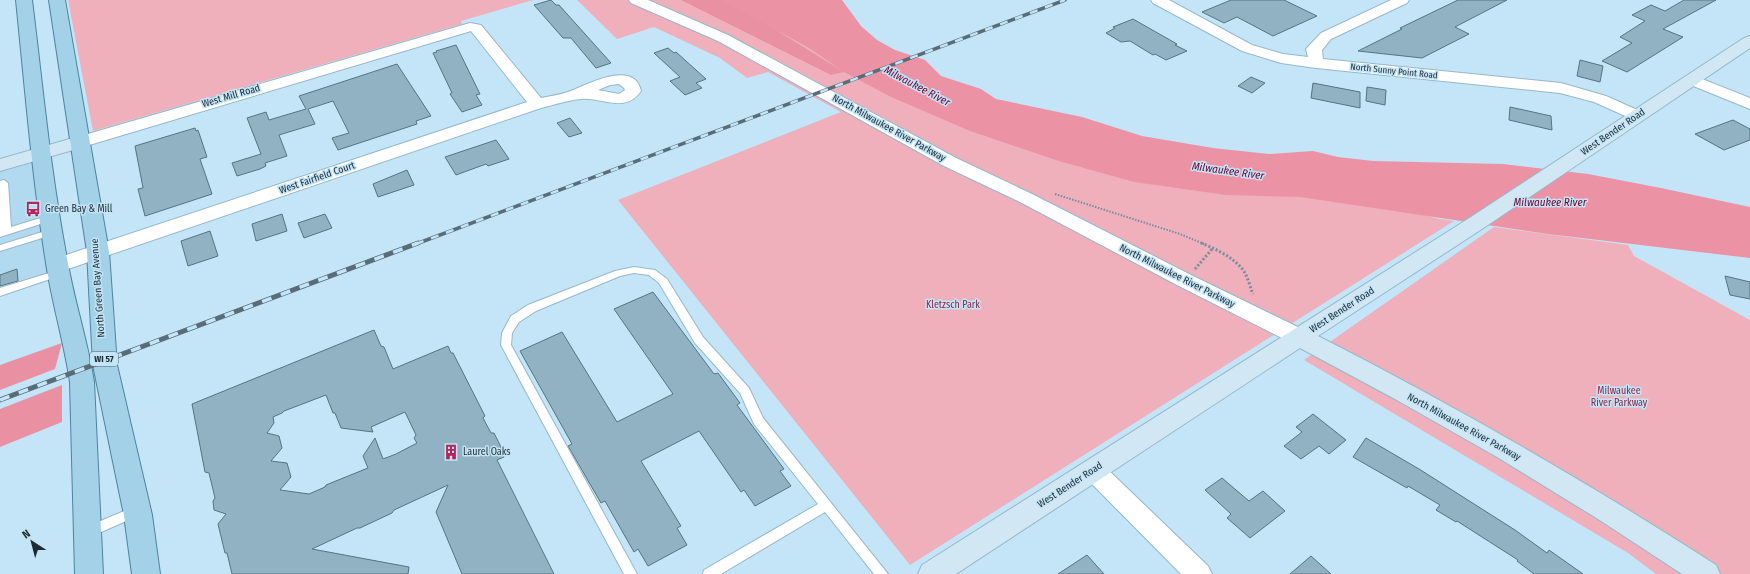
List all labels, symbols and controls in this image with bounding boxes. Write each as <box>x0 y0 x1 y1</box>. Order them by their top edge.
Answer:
street label: North Sunny Point Road <box>1350 61 1438 81</box>
water label: Milwaukee River <box>882 63 953 109</box>
street label: West Mill Road <box>200 82 262 110</box>
street label: North Milwaukee River Parkway <box>830 92 948 165</box>
street label: West Bender Road <box>1579 106 1647 158</box>
street label: West Fairfield Court <box>277 159 357 197</box>
water label: Milwaukee River <box>1191 159 1266 183</box>
water label: Milwaukee River <box>1514 196 1588 209</box>
bus stop icon: Green Bay & Mill <box>24 200 42 218</box>
place label: Green Bay & Mill <box>45 203 113 215</box>
street label: North Green Bay Avenue <box>89 238 107 338</box>
street label: North Milwaukee River Parkway <box>1117 242 1237 311</box>
street label: West Bender Road <box>1307 285 1377 335</box>
park label: Kletzsch Park <box>926 299 980 311</box>
road number: WI 57 <box>90 352 118 366</box>
park label: Milwaukee River Parkway <box>1591 385 1648 409</box>
street label: North Milwaukee River Parkway <box>1405 391 1523 464</box>
building icon: Laurel Oaks <box>442 443 460 461</box>
place label: Laurel Oaks <box>463 446 511 458</box>
street label: West Bender Road <box>1035 460 1105 510</box>
north arrow <box>12 522 52 562</box>
text: N <box>20 527 33 542</box>

